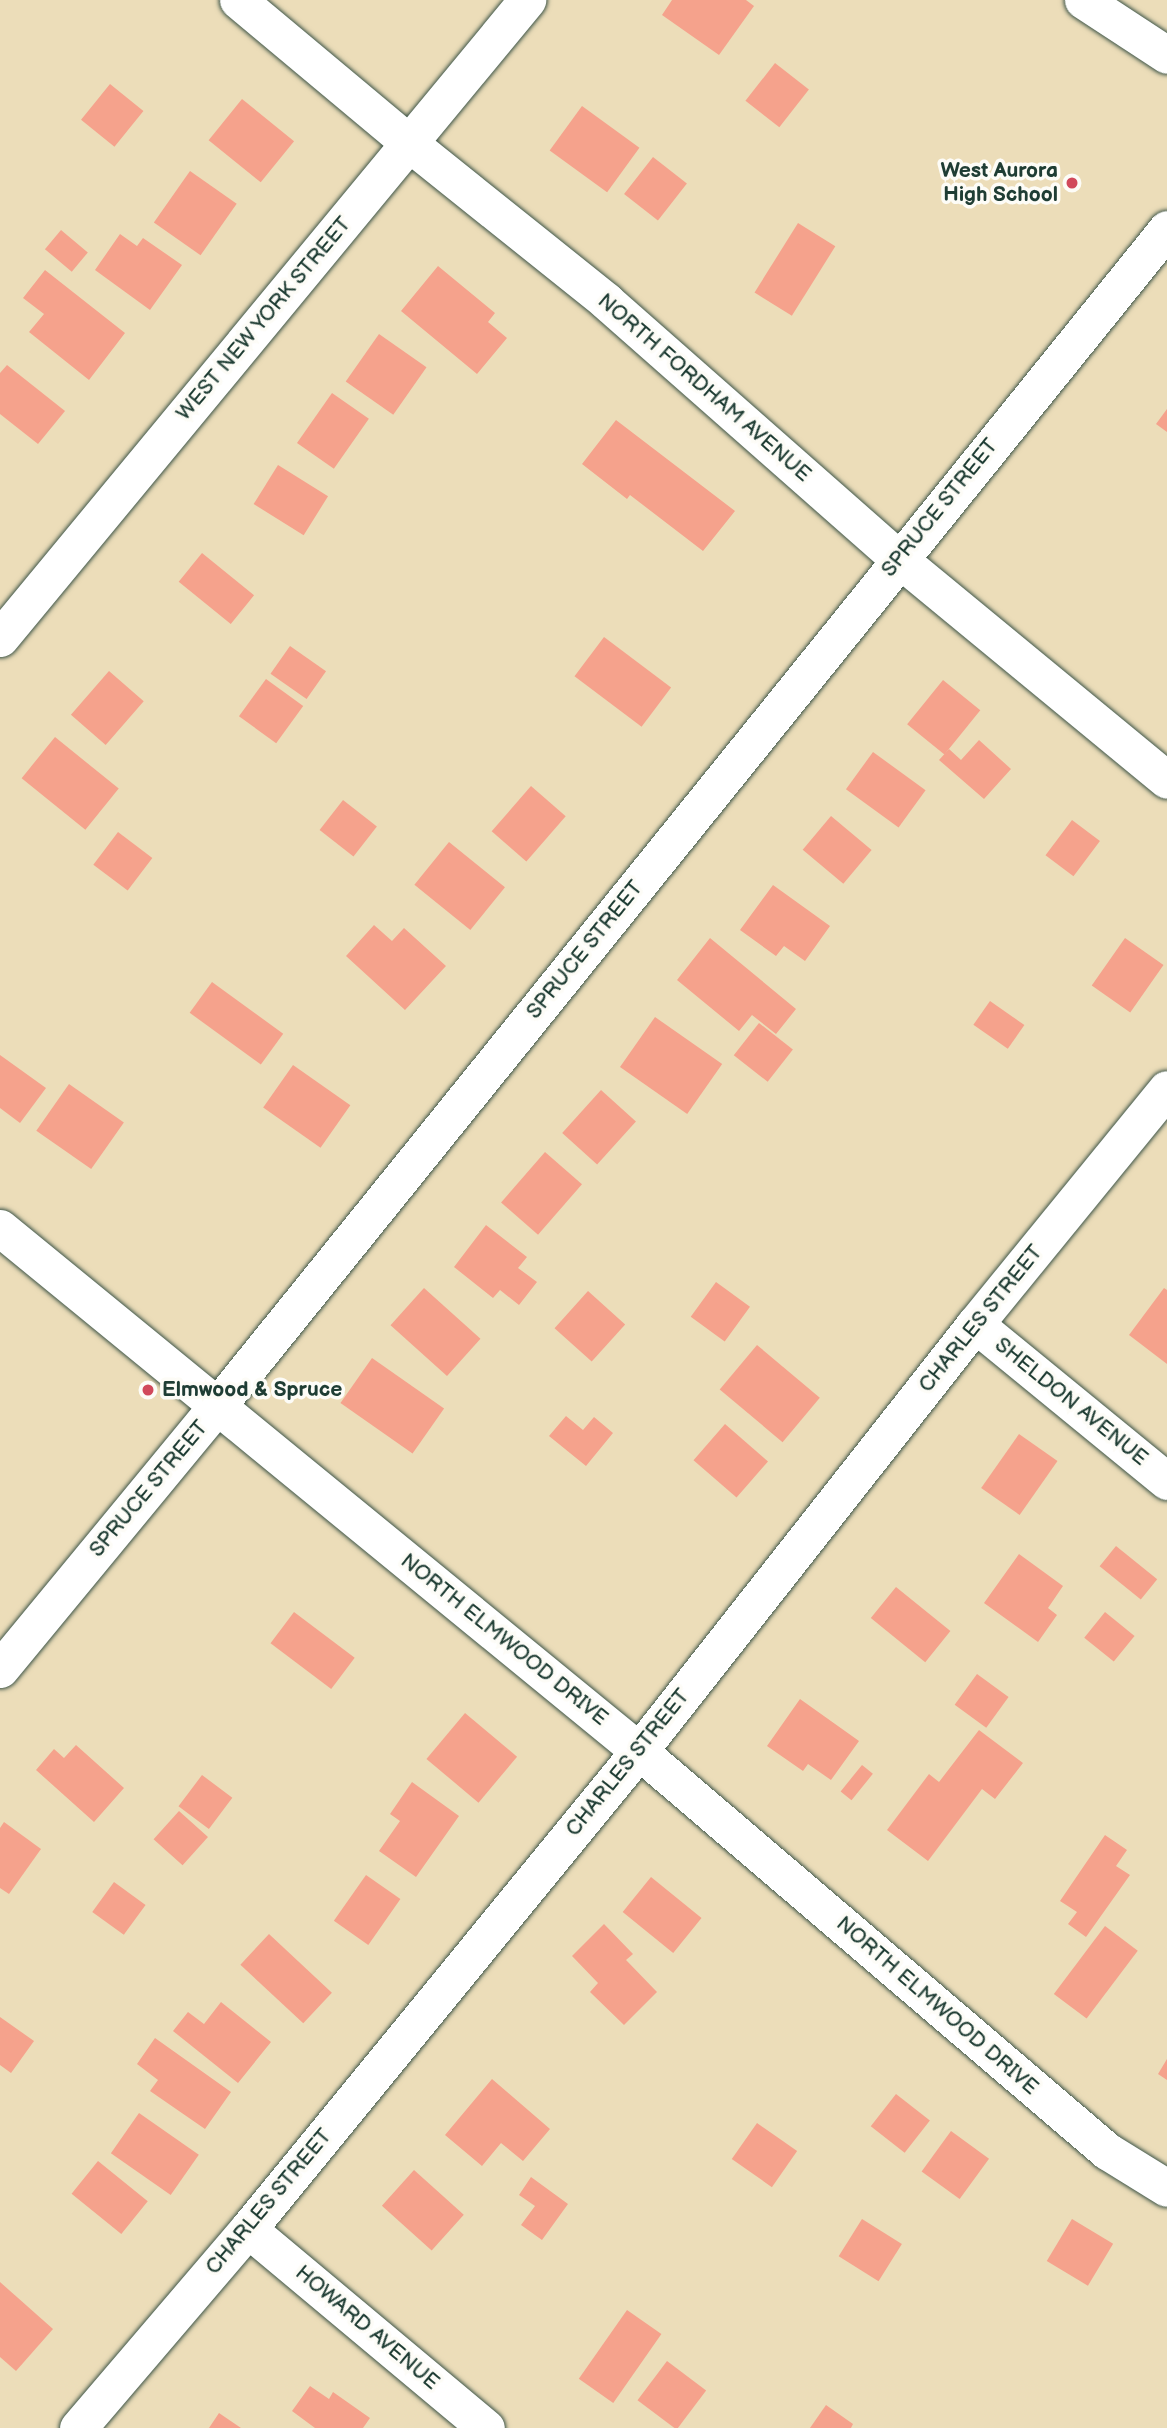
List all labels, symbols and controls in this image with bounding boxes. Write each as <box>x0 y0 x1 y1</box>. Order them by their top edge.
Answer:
place label: West Aurora High School <box>940 158 1058 208</box>
marker: West Aurora High School <box>1064 175 1080 191</box>
street label: WEST NEW YORK STREET <box>171 211 357 427</box>
street label: NORTH FORDHAM AVENUE <box>592 289 816 487</box>
street label: SPRUCE STREET <box>876 434 1004 582</box>
street label: SPRUCE STREET <box>521 876 649 1024</box>
street label: CHARLES STREET <box>914 1240 1048 1398</box>
street label: SHELDON AVENUE <box>989 1333 1153 1471</box>
place label: Elmwood & Spruce <box>162 1377 342 1403</box>
marker: Elmwood & Spruce <box>140 1382 156 1398</box>
street label: SPRUCE STREET <box>84 1415 214 1563</box>
street label: NORTH ELMWOOD DRIVE <box>395 1549 613 1731</box>
street label: CHARLES STREET <box>561 1684 695 1842</box>
street label: NORTH ELMWOOD DRIVE <box>831 1911 1043 2101</box>
street label: CHARLES STREET <box>201 2124 337 2280</box>
street label: HOWARD AVENUE <box>290 2261 444 2395</box>

